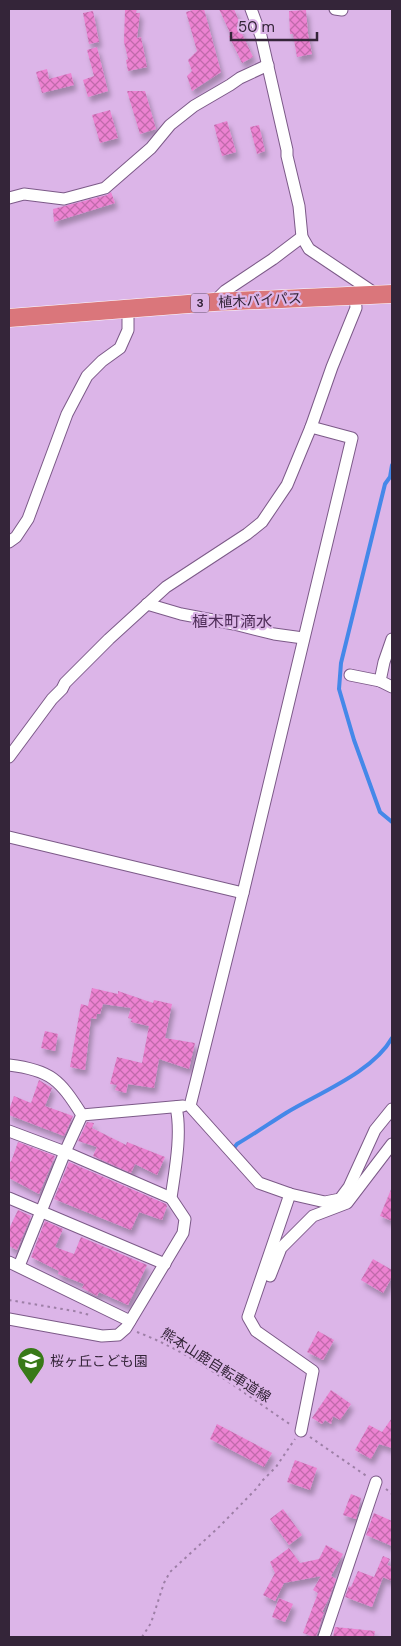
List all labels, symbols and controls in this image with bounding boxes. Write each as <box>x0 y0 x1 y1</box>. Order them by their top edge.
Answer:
scale bar <box>231 10 317 42</box>
text: 50 m <box>238 17 275 37</box>
street label: 植木バイパス <box>218 289 302 311</box>
road number: 3 <box>191 294 209 312</box>
district label: 植木町滴水 <box>192 611 272 632</box>
street label: 熊本山鹿自転車道線 <box>158 1324 274 1406</box>
school or university icon: 桜ヶ丘こども園 <box>16 1346 46 1385</box>
place label: 桜ヶ丘こども園 <box>50 1352 148 1370</box>

